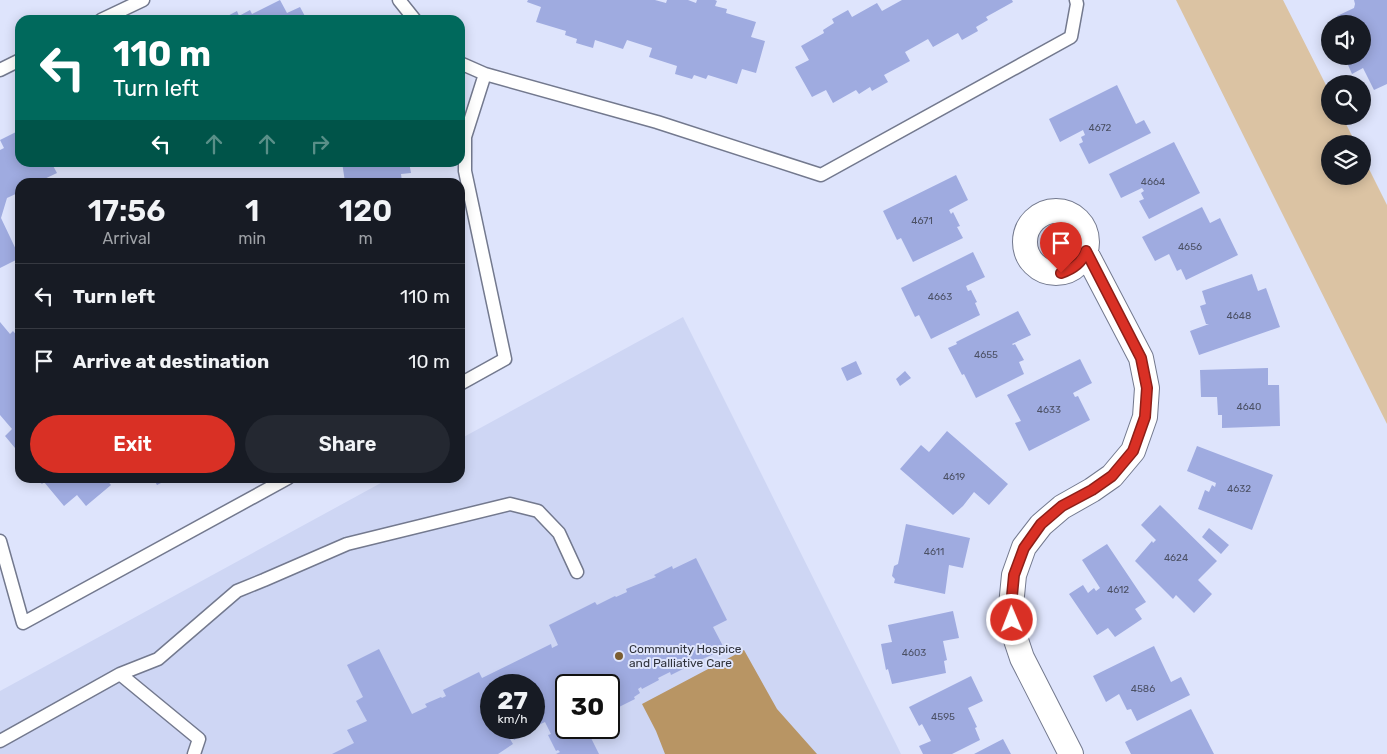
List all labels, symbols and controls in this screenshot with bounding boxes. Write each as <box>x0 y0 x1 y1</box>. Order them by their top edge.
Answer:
map controls <box>1321 15 1371 185</box>
button: sound <box>1321 15 1371 65</box>
text: 110 m <box>113 33 211 75</box>
icon: left <box>30 35 95 100</box>
text: Turn left <box>113 75 199 102</box>
button: search <box>1321 75 1371 125</box>
house number: 4672 <box>1089 122 1112 134</box>
icon: left <box>147 130 175 158</box>
icon: ahead <box>200 130 228 158</box>
icon: ahead <box>253 130 281 158</box>
icon: right <box>306 130 334 158</box>
button: layers <box>1321 135 1371 185</box>
house number: 4664 <box>1141 176 1165 188</box>
text: 17:56 <box>88 193 165 229</box>
text: 1 <box>245 193 259 229</box>
text: 120 <box>339 193 392 229</box>
house number: 4671 <box>911 215 933 227</box>
pin <box>1040 222 1082 273</box>
text: Arrival <box>103 229 151 248</box>
text: min <box>238 229 266 248</box>
text: m <box>358 229 373 248</box>
icon: arrive <box>1047 229 1075 257</box>
house number: 4656 <box>1178 241 1202 253</box>
icon: left <box>30 282 58 310</box>
text: Turn left <box>73 285 155 308</box>
text: 110 m <box>400 285 450 308</box>
house number: 4663 <box>928 291 952 303</box>
house number: 4648 <box>1227 310 1251 322</box>
icon: arrive <box>30 347 58 375</box>
house number: 4655 <box>974 349 998 361</box>
text: Arrive at destination <box>73 350 269 373</box>
text: 10 m <box>408 350 450 373</box>
house number: 4640 <box>1237 401 1261 413</box>
house number: 4633 <box>1037 404 1061 416</box>
button: Exit <box>30 415 235 473</box>
button: Share <box>245 415 450 473</box>
house number: 4619 <box>943 471 965 483</box>
house number: 4632 <box>1227 483 1251 495</box>
house number: 4611 <box>924 546 944 558</box>
house number: 4624 <box>1164 552 1188 564</box>
house number: 4612 <box>1107 584 1129 596</box>
position arrow <box>985 593 1037 645</box>
place label: Community Hospice and Palliative Care <box>629 642 742 670</box>
house number: 4603 <box>902 647 926 659</box>
marker: Community Hospice and Palliative Care <box>613 650 625 662</box>
speed limit sign: 30 <box>555 674 620 739</box>
house number: 4586 <box>1131 683 1155 695</box>
text: 27 <box>497 686 528 715</box>
house number: 4595 <box>931 711 955 723</box>
text: km/h <box>498 712 527 726</box>

